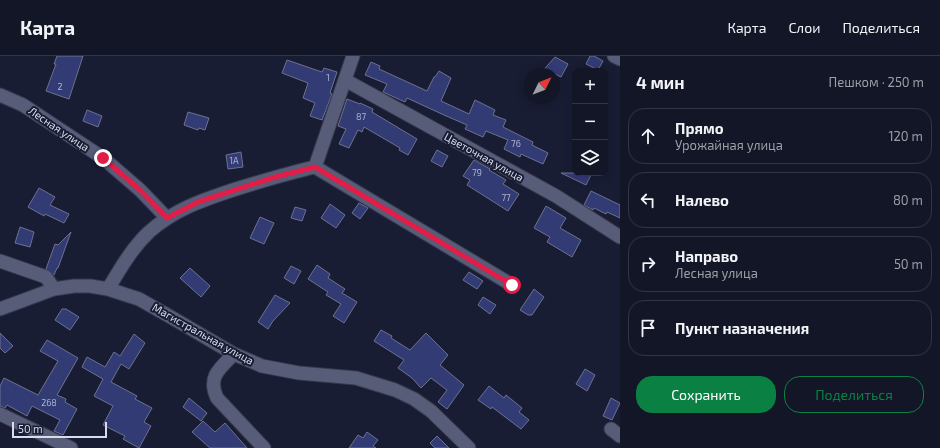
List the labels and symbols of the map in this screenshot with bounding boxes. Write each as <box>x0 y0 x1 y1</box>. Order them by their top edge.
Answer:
north arrow <box>524 68 560 104</box>
house number: 1 <box>326 72 330 83</box>
house number: 2 <box>57 81 63 92</box>
street label: Лесная улица <box>26 104 92 154</box>
house number: 87 <box>356 111 366 122</box>
street label: Цветочная улица <box>442 129 526 185</box>
house number: 76 <box>511 138 521 149</box>
route end <box>94 149 112 167</box>
house number: 1А <box>229 155 239 166</box>
house number: 79 <box>472 167 482 178</box>
house number: 77 <box>501 192 511 203</box>
route start <box>503 276 521 294</box>
street label: Магистральная улица <box>150 300 256 368</box>
house number: 268 <box>41 397 57 408</box>
scale bar <box>12 420 107 439</box>

